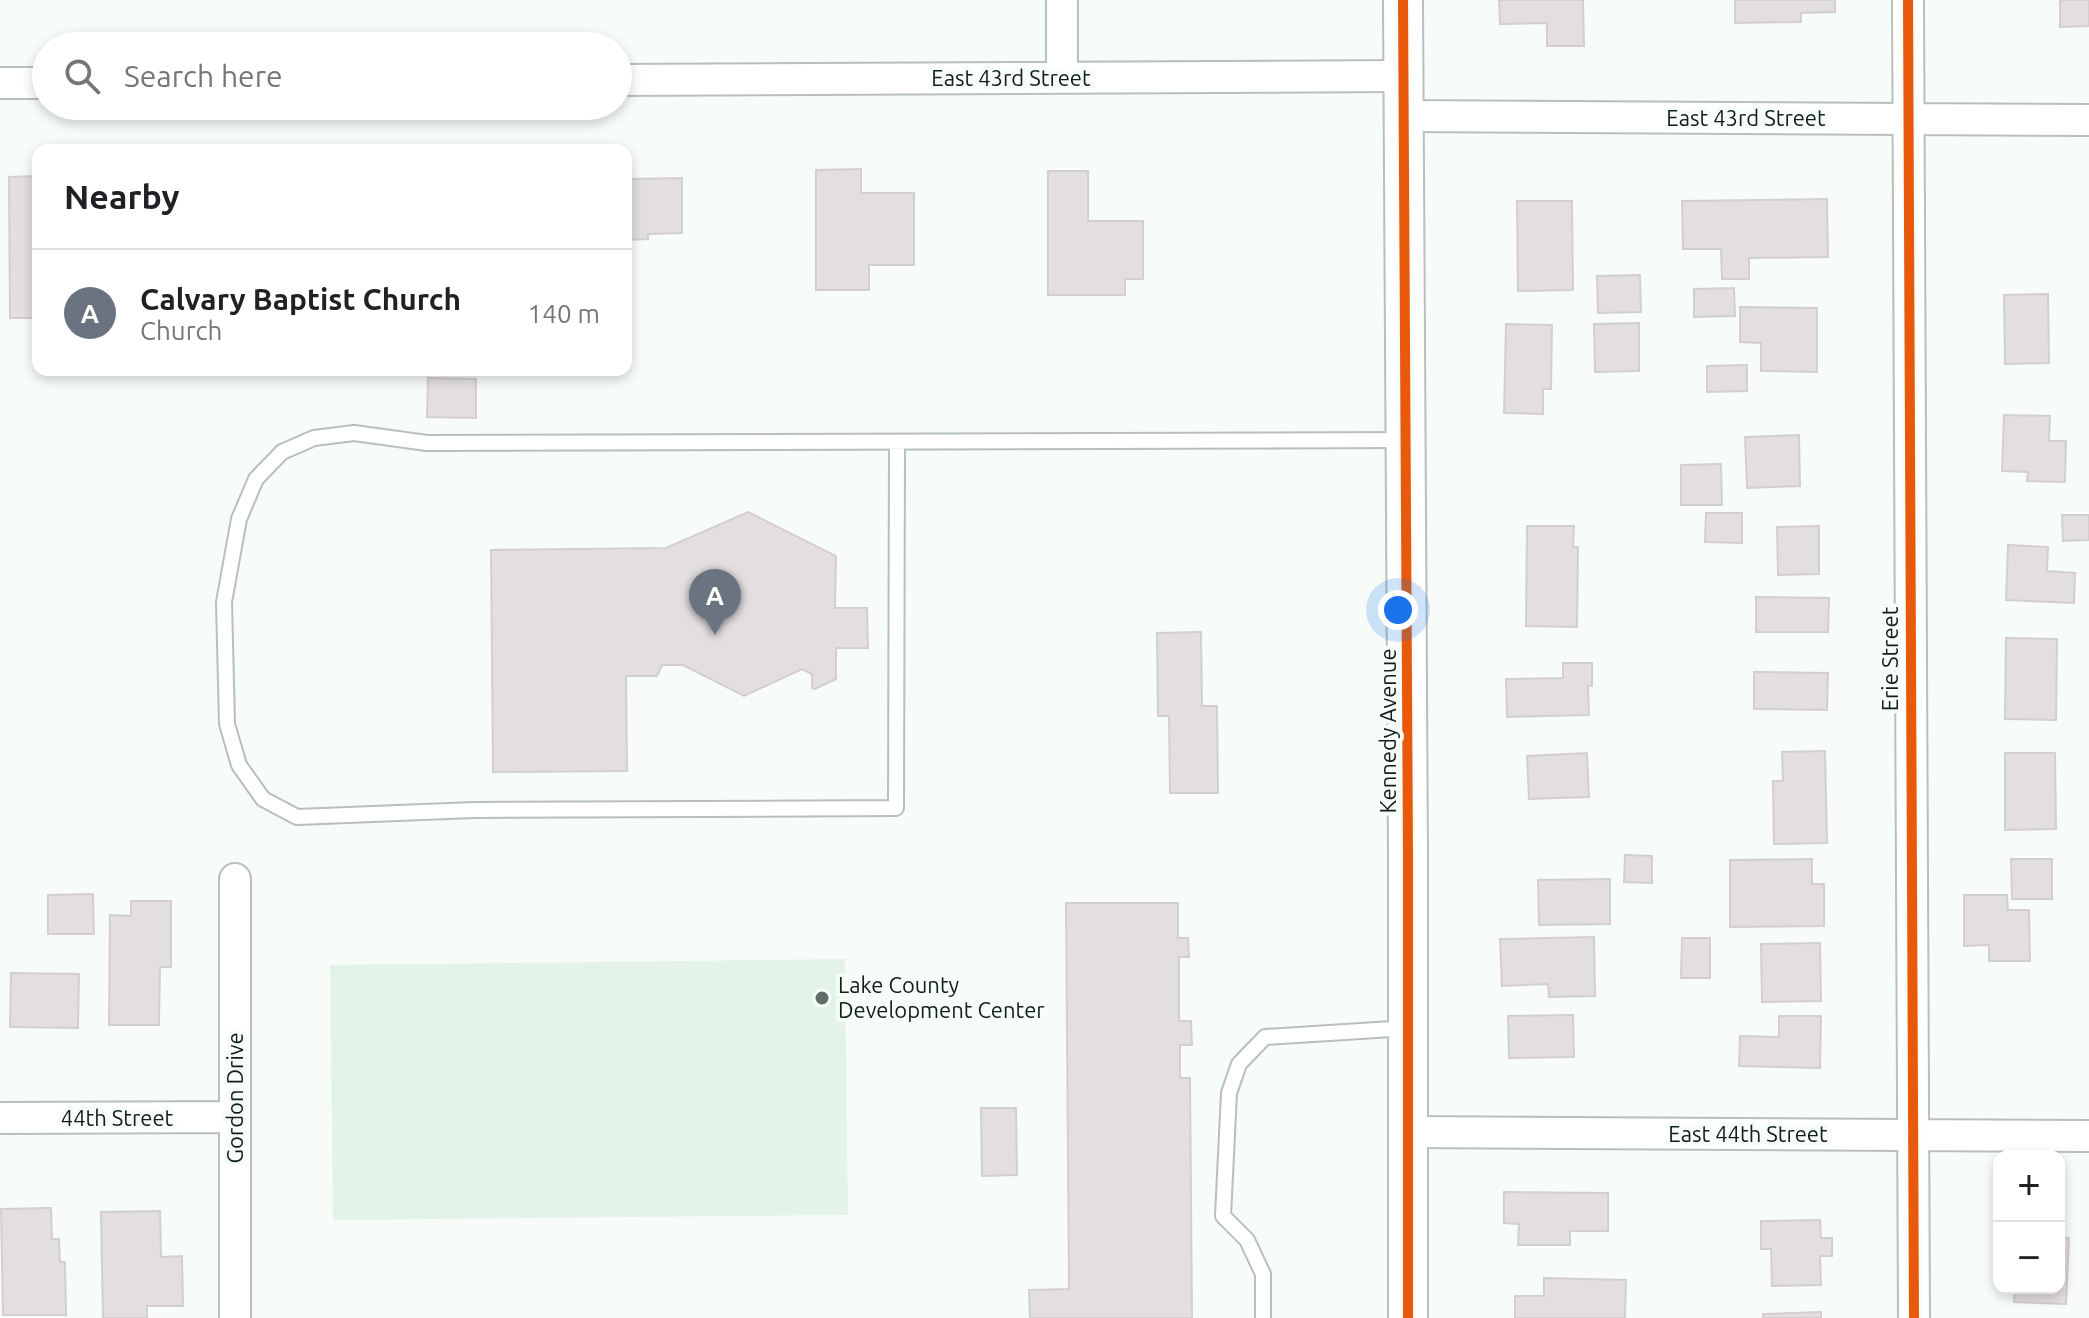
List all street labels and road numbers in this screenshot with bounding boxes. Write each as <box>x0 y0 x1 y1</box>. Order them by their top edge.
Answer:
street label: East 43rd Street <box>931 65 1091 90</box>
street label: East 43rd Street <box>1666 105 1826 130</box>
street label: Erie Street <box>1877 606 1902 711</box>
street label: Kennedy Avenue <box>1375 648 1400 814</box>
street label: Gordon Drive <box>222 1032 247 1164</box>
street label: 44th Street <box>61 1105 174 1130</box>
street label: East 44th Street <box>1668 1121 1828 1146</box>

